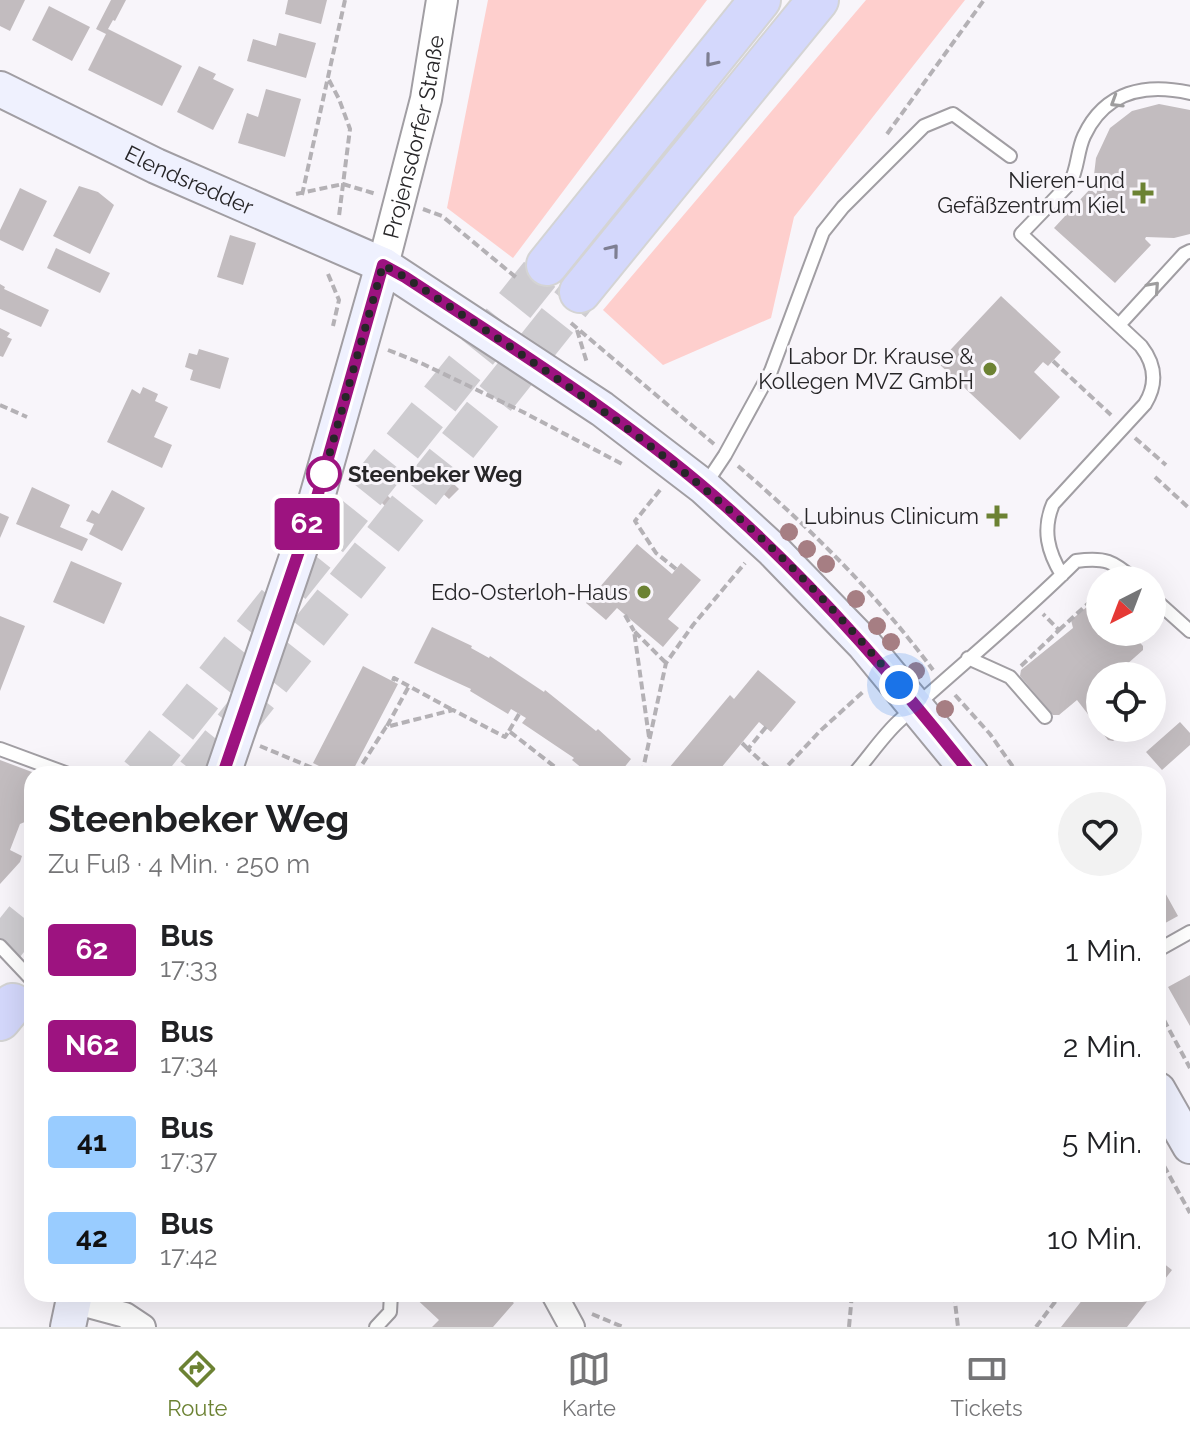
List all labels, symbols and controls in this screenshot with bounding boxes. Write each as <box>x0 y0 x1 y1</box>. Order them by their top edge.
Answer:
street label: Projensdorfer Straße <box>377 33 449 241</box>
one-way arrow <box>706 52 721 66</box>
one-way arrow <box>1110 92 1124 107</box>
street label: Elendsredder <box>121 140 258 220</box>
place label: Nieren-und Gefäßzentrum Kiel <box>937 167 1125 218</box>
marker: Nieren-und Gefäßzentrum Kiel <box>1132 182 1154 204</box>
one-way arrow <box>603 245 618 259</box>
one-way arrow <box>1144 282 1159 296</box>
place label: Labor Dr. Krause & Kollegen MVZ GmbH <box>758 343 974 394</box>
marker: Labor Dr. Krause & Kollegen MVZ GmbH <box>981 360 999 378</box>
marker: Steenbeker Weg <box>307 457 341 491</box>
place label: Steenbeker Weg <box>348 461 522 487</box>
line badge: 62 <box>271 498 343 550</box>
place label: Lubinus Clinicum <box>804 503 979 529</box>
marker: Lubinus Clinicum <box>986 505 1008 527</box>
text: 62 <box>291 507 323 540</box>
north arrow <box>1086 566 1166 646</box>
map controls <box>1086 566 1166 742</box>
place label: Edo-Osterloh-Haus <box>431 579 628 605</box>
marker: Edo-Osterloh-Haus <box>635 583 653 601</box>
button: locate <box>1086 662 1166 742</box>
your location <box>879 665 919 705</box>
button: heart <box>1058 792 1142 876</box>
text: Steenbeker Weg <box>48 796 349 841</box>
text: Zu Fuß · 4 Min. · 250 m <box>48 849 310 879</box>
text: Bus <box>160 918 214 953</box>
text: 62 <box>76 933 108 966</box>
text: 1 Min. <box>1066 933 1142 968</box>
text: 17:33 <box>160 953 218 983</box>
text: Bus <box>160 1014 214 1049</box>
text: N62 <box>65 1029 119 1062</box>
text: 2 Min. <box>1063 1029 1142 1064</box>
text: 17:34 <box>160 1049 218 1079</box>
text: Bus <box>160 1110 214 1145</box>
text: 41 <box>77 1125 107 1158</box>
text: 5 Min. <box>1062 1125 1142 1160</box>
text: 17:37 <box>160 1145 217 1175</box>
text: Bus <box>160 1206 214 1241</box>
text: 42 <box>76 1221 108 1254</box>
text: 10 Min. <box>1047 1221 1142 1256</box>
text: 17:42 <box>160 1241 218 1271</box>
tab: Route <box>167 1347 228 1421</box>
tab: Karte <box>562 1347 616 1421</box>
tab: Tickets <box>951 1347 1023 1421</box>

